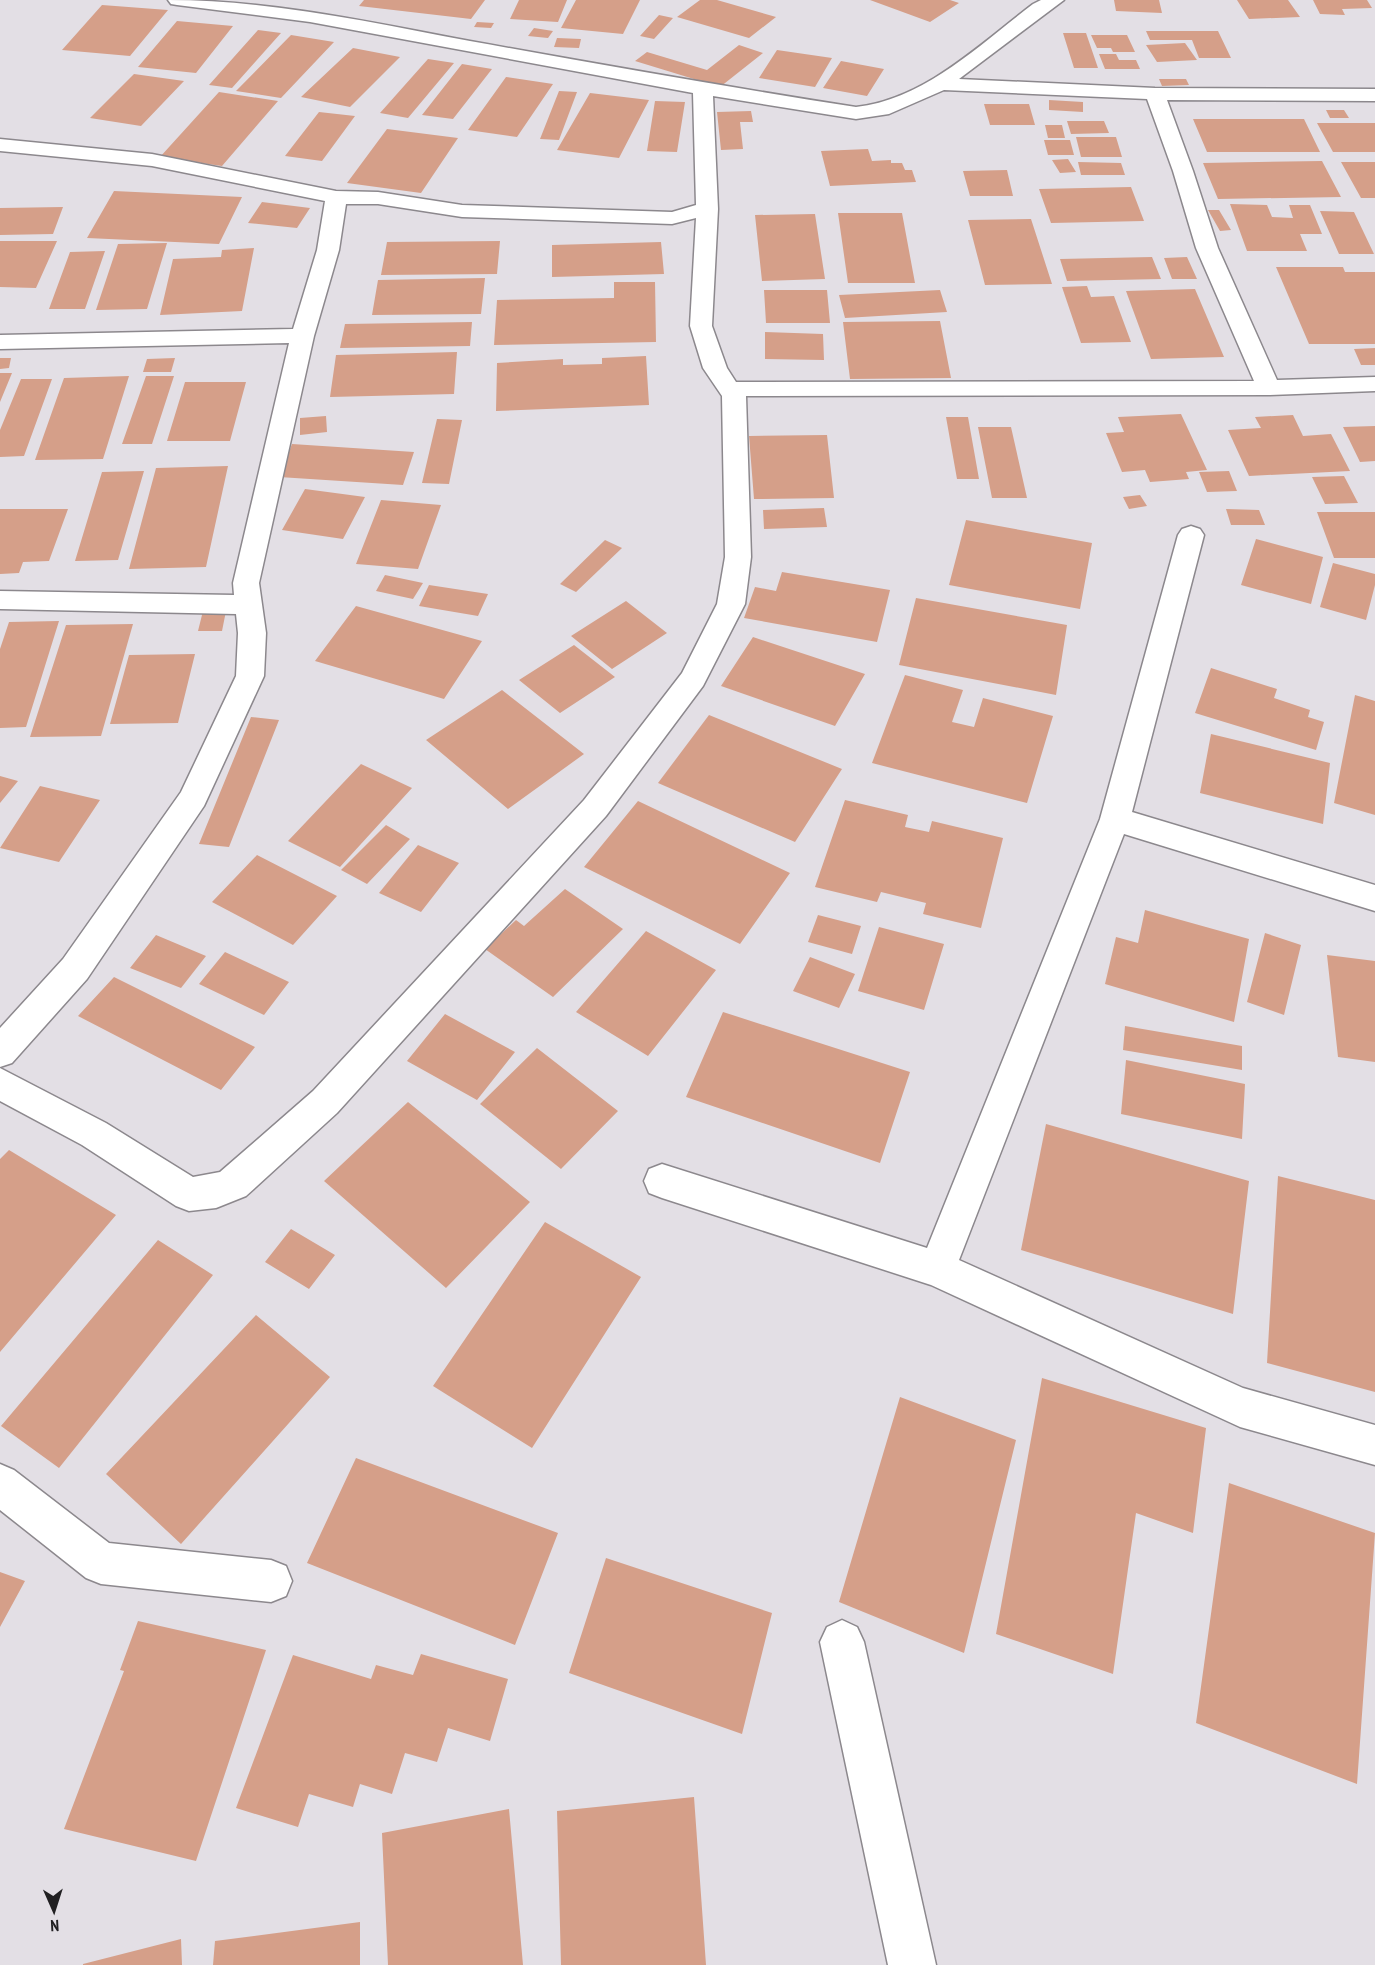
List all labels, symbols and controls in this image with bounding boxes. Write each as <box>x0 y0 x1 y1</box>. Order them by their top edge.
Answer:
north arrow <box>24 1881 84 1941</box>
text: N <box>50 1916 60 1936</box>

